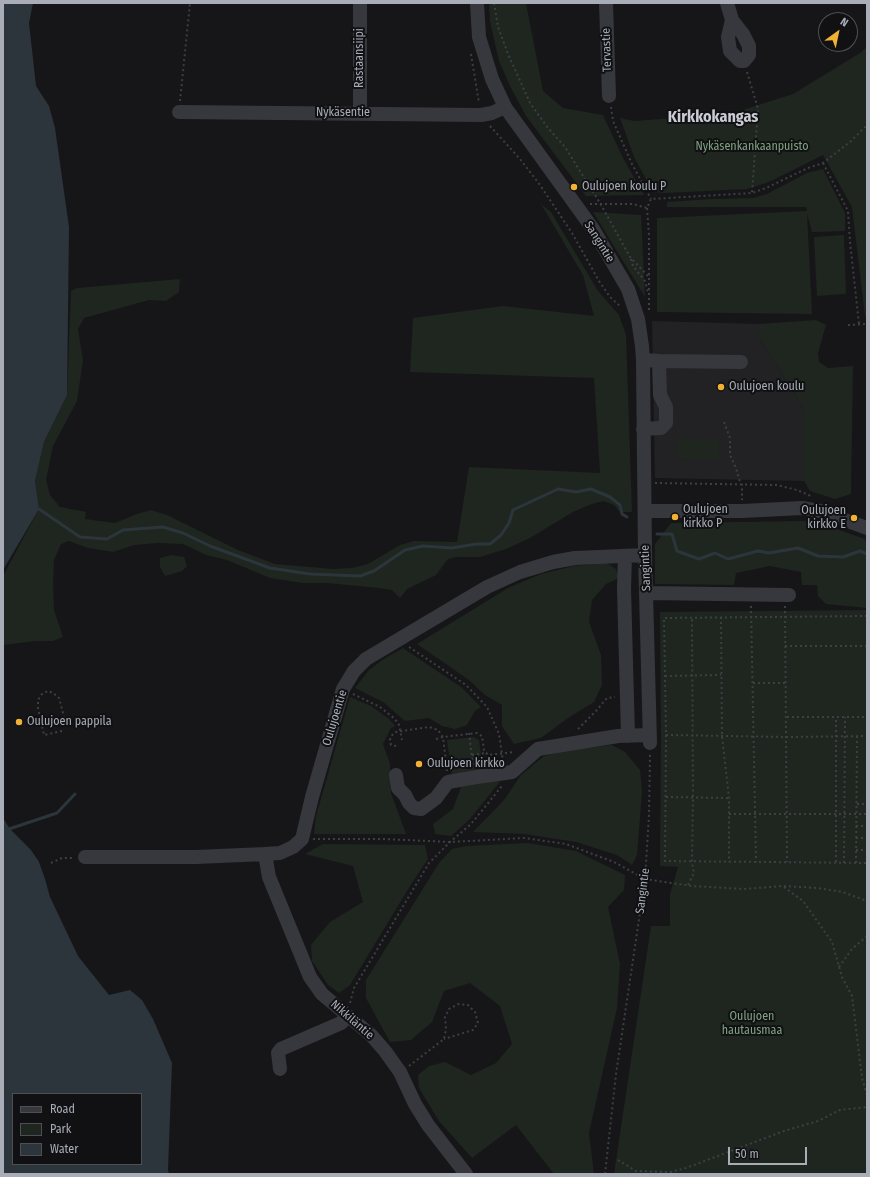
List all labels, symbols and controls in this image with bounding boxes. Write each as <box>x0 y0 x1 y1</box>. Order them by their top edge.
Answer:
north arrow <box>818 12 858 52</box>
text: N <box>838 15 851 30</box>
street label: Rastaansiipi <box>353 28 367 88</box>
street label: Tervastie <box>599 28 615 72</box>
street label: Nykäsentie <box>316 106 370 120</box>
district label: Kirkkokangas <box>668 108 758 128</box>
park label: Nykäsenkankaanpuisto <box>695 140 809 154</box>
place label: Oulujoen koulu P <box>582 180 666 194</box>
marker: Oulujoen koulu P <box>569 182 579 192</box>
street label: Sangintie <box>581 219 617 265</box>
place label: Oulujoen koulu <box>729 380 804 394</box>
marker: Oulujoen koulu <box>716 382 726 392</box>
place label: Oulujoen kirkko P <box>683 503 728 531</box>
place label: Oulujoen kirkko E <box>801 504 846 532</box>
marker: Oulujoen kirkko P <box>670 512 680 522</box>
marker: Oulujoen kirkko E <box>849 513 859 523</box>
street label: Sangintie <box>638 545 654 591</box>
street label: Oulujoentie <box>320 688 350 748</box>
place label: Oulujoen pappila <box>27 715 112 729</box>
marker: Oulujoen pappila <box>14 717 24 727</box>
place label: Oulujoen kirkko <box>427 757 505 771</box>
marker: Oulujoen kirkko <box>414 759 424 769</box>
street label: Sangintie <box>633 867 653 915</box>
street label: Nikkiläntie <box>327 997 377 1043</box>
park label: Oulujoen hautausmaa <box>722 1010 782 1038</box>
legend <box>12 1093 142 1165</box>
text: Road <box>50 1102 75 1116</box>
text: Park <box>50 1122 71 1136</box>
scale bar <box>730 1139 809 1165</box>
text: Water <box>50 1142 78 1156</box>
text: 50 m <box>735 1147 759 1161</box>

